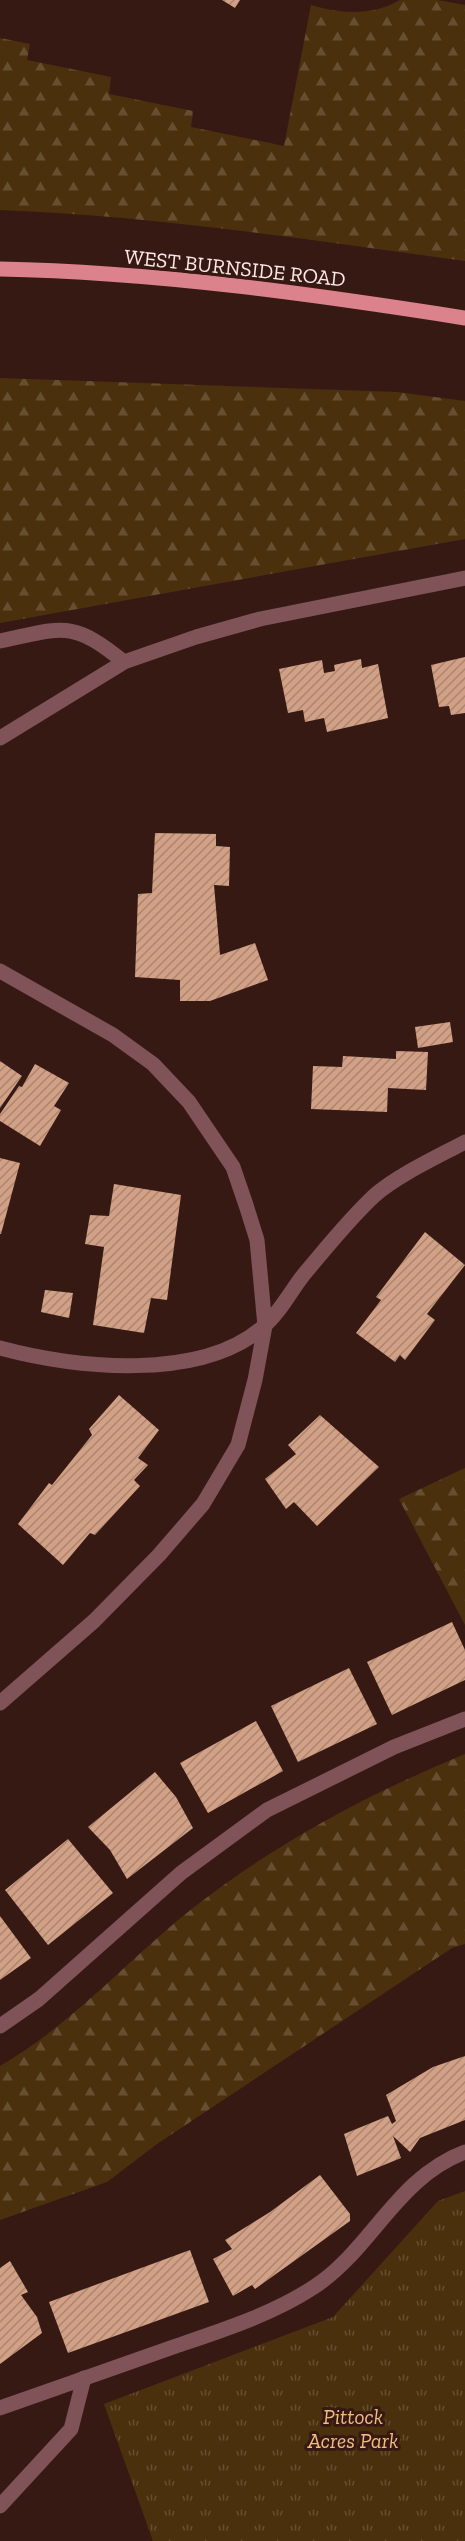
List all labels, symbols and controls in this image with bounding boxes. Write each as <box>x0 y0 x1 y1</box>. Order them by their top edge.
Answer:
street label: WEST BURNSIDE ROAD <box>123 243 347 292</box>
park label: Pittock Acres Park <box>307 2404 398 2453</box>

